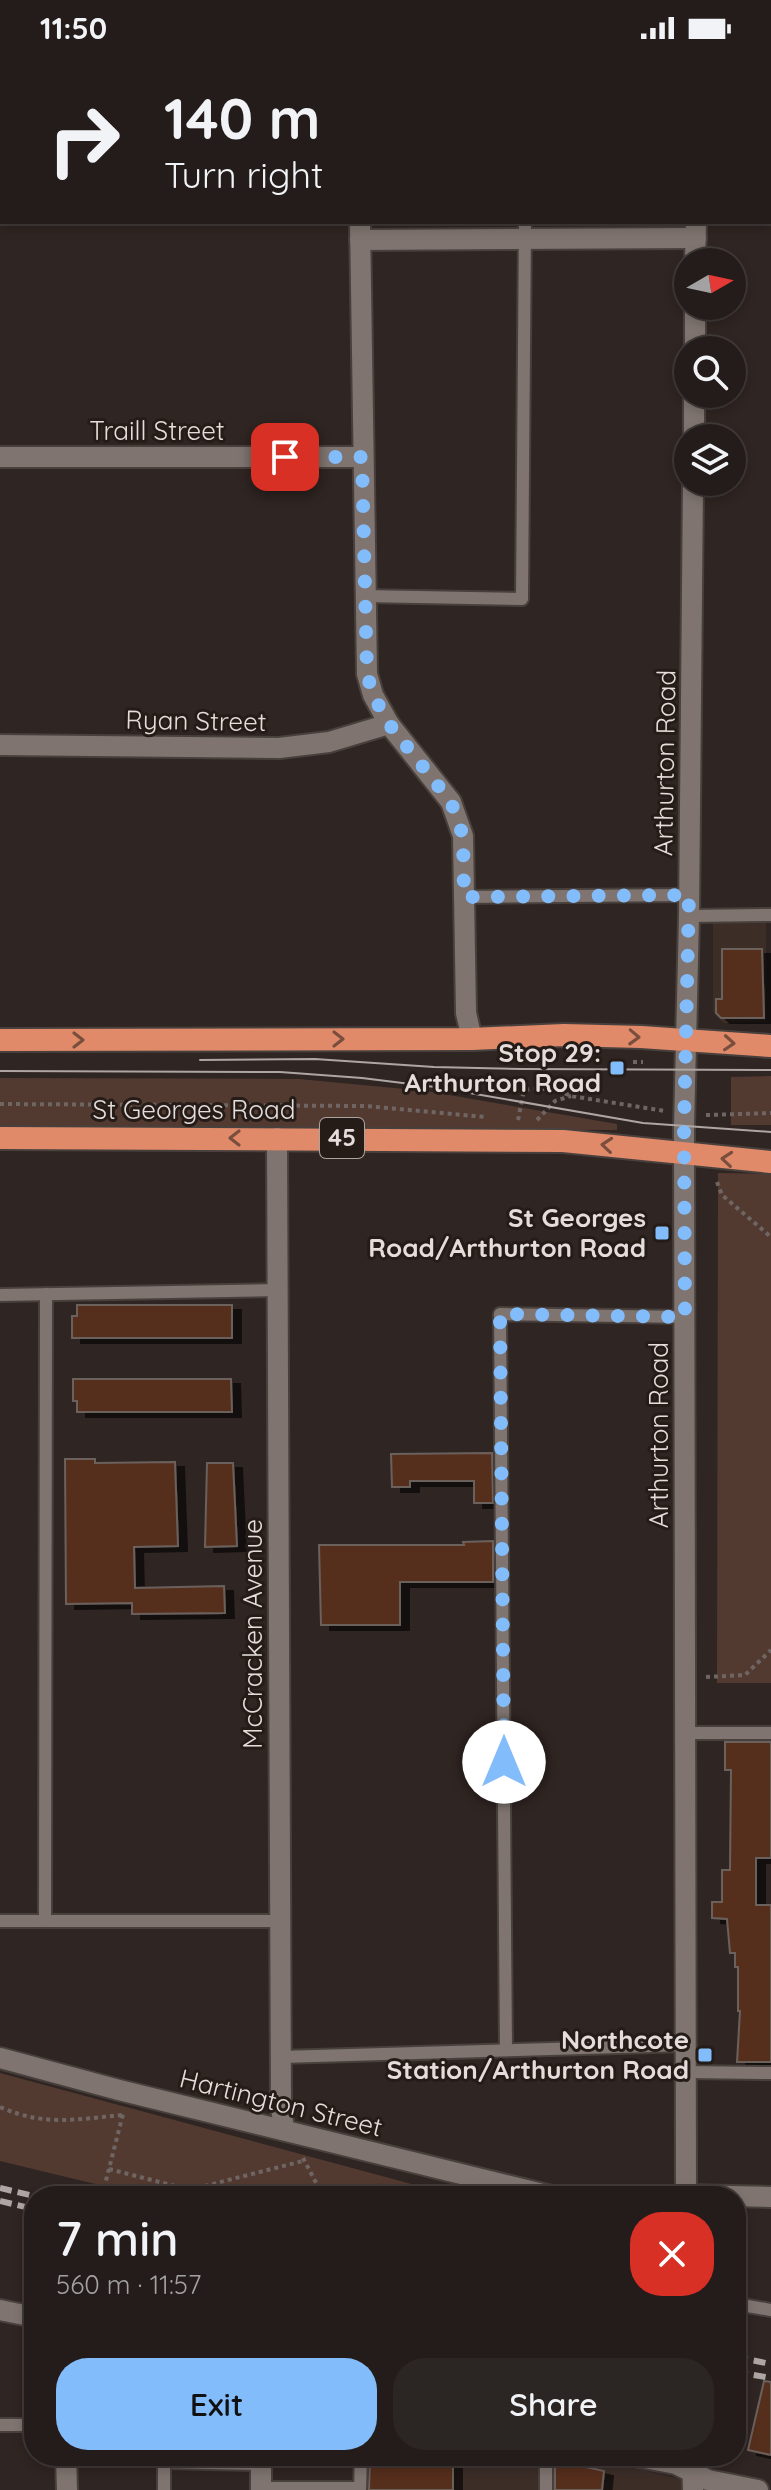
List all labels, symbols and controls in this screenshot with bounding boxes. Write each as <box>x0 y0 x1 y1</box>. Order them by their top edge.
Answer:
text: 11:50 <box>40 9 107 47</box>
text: 140 m <box>164 83 320 153</box>
icon: right <box>32 88 136 192</box>
text: Turn right <box>164 152 323 197</box>
north arrow <box>674 248 746 320</box>
map controls <box>674 248 746 496</box>
button: search <box>674 336 746 408</box>
street label: Traill Street <box>89 414 225 447</box>
pin <box>251 423 319 491</box>
button: layers <box>674 424 746 496</box>
icon: arrive <box>263 435 307 479</box>
street label: Arthurton Road <box>646 670 683 856</box>
street label: Ryan Street <box>125 703 267 738</box>
one-way arrow <box>628 1028 641 1046</box>
one-way arrow <box>332 1030 345 1048</box>
one-way arrow <box>72 1031 85 1049</box>
one-way arrow <box>723 1034 736 1051</box>
place label: Stop 29: Arthurton Road <box>405 1036 601 1099</box>
marker: Stop 29: Arthurton Road <box>608 1059 626 1077</box>
street label: St Georges Road <box>93 1093 295 1126</box>
road number: 45 <box>320 1118 364 1158</box>
one-way arrow <box>228 1129 241 1147</box>
one-way arrow <box>600 1137 613 1154</box>
one-way arrow <box>721 1150 734 1167</box>
place label: St Georges Road/Arthurton Road <box>368 1201 646 1264</box>
marker: St Georges Road/Arthurton Road <box>653 1224 671 1242</box>
street label: Arthurton Road <box>642 1342 675 1528</box>
street label: McCracken Avenue <box>236 1519 269 1749</box>
position arrow <box>462 1720 546 1804</box>
place label: Northcote Station/Arthurton Road <box>387 2023 689 2086</box>
marker: Northcote Station/Arthurton Road <box>696 2046 714 2064</box>
street label: Hartington Street <box>176 2061 386 2144</box>
text: 7 min <box>56 2208 179 2268</box>
button: close <box>630 2212 714 2296</box>
text: 560 m · 11:57 <box>56 2268 201 2301</box>
button: Exit <box>56 2358 377 2450</box>
button: Share <box>393 2358 714 2450</box>

